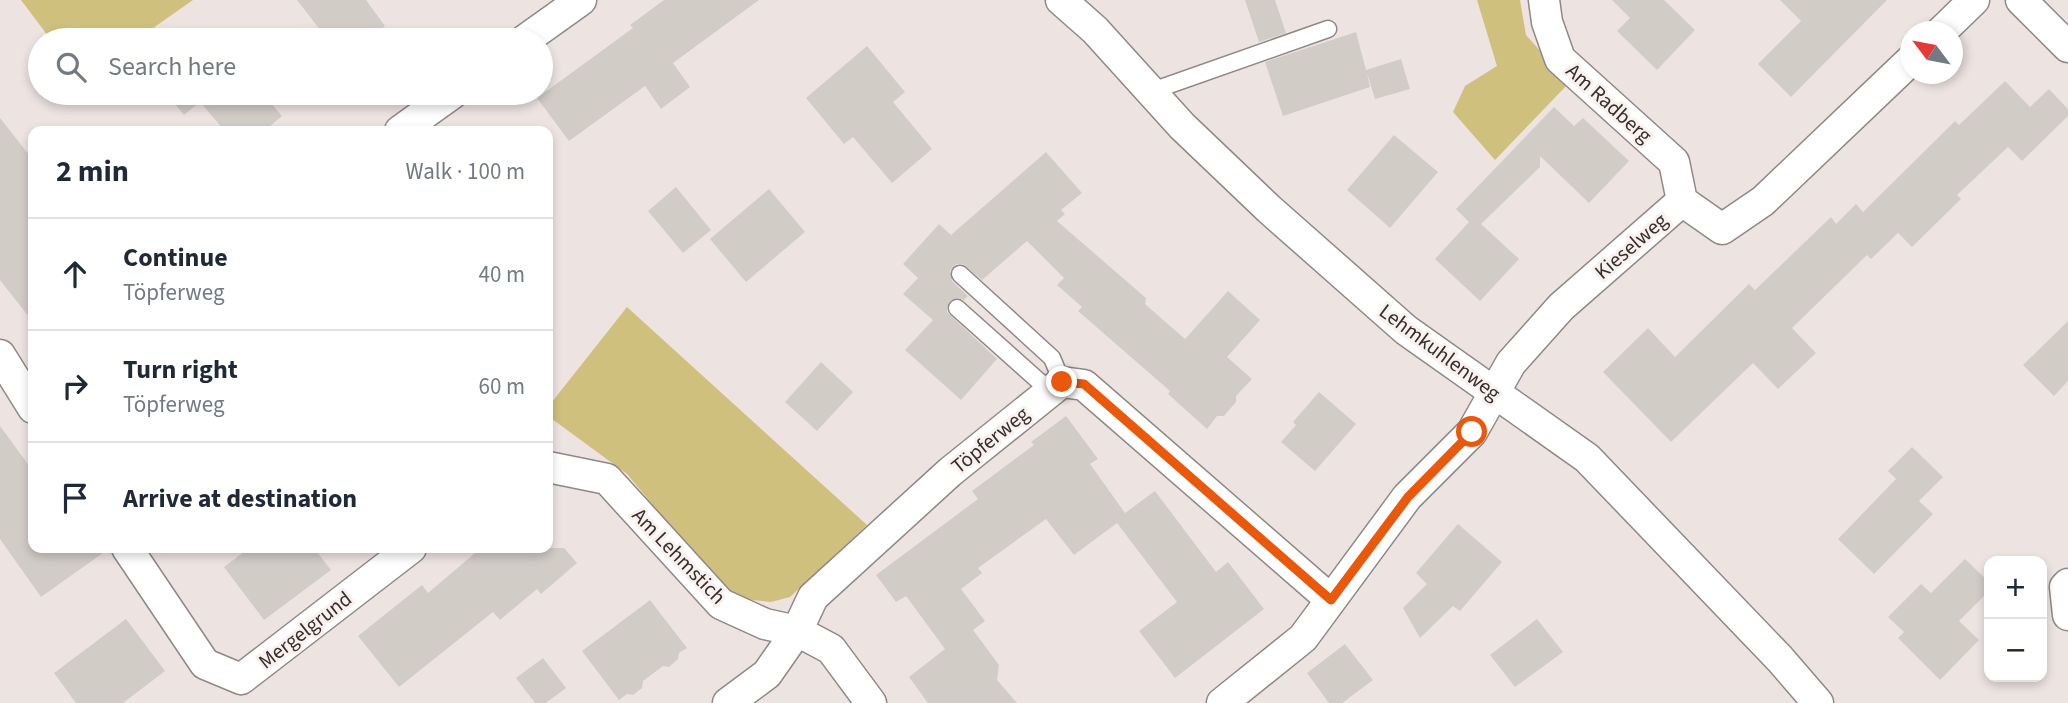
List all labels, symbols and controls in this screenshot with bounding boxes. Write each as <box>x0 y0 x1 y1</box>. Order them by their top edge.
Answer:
north arrow <box>1900 21 1963 84</box>
search box <box>28 28 553 105</box>
icon: search <box>52 48 90 86</box>
text: Search here <box>108 48 236 85</box>
street label: Am Radberg <box>1559 56 1659 150</box>
text: 2 min <box>56 150 129 193</box>
text: Walk · 100 m <box>406 155 525 188</box>
street label: Kieselweg <box>1588 206 1674 286</box>
text: Continue <box>123 239 228 276</box>
icon: ahead <box>56 255 94 293</box>
text: 40 m <box>478 258 525 291</box>
text: Töpferweg <box>123 276 225 309</box>
street label: Lehmkuhlenweg <box>1373 296 1507 408</box>
text: Turn right <box>123 351 238 388</box>
route end <box>1046 366 1077 397</box>
icon: right <box>56 367 94 405</box>
text: 60 m <box>478 370 525 403</box>
text: Töpferweg <box>123 388 225 421</box>
street label: Töpferweg <box>945 399 1036 481</box>
route start <box>1456 416 1487 447</box>
icon: arrive <box>56 479 94 517</box>
text: Arrive at destination <box>123 480 357 517</box>
street label: Am Lehmstich <box>625 501 733 611</box>
map controls <box>1984 556 2047 682</box>
button: + <box>1984 556 2047 619</box>
street label: Mergelgrund <box>252 584 358 676</box>
button: − <box>1984 619 2047 682</box>

